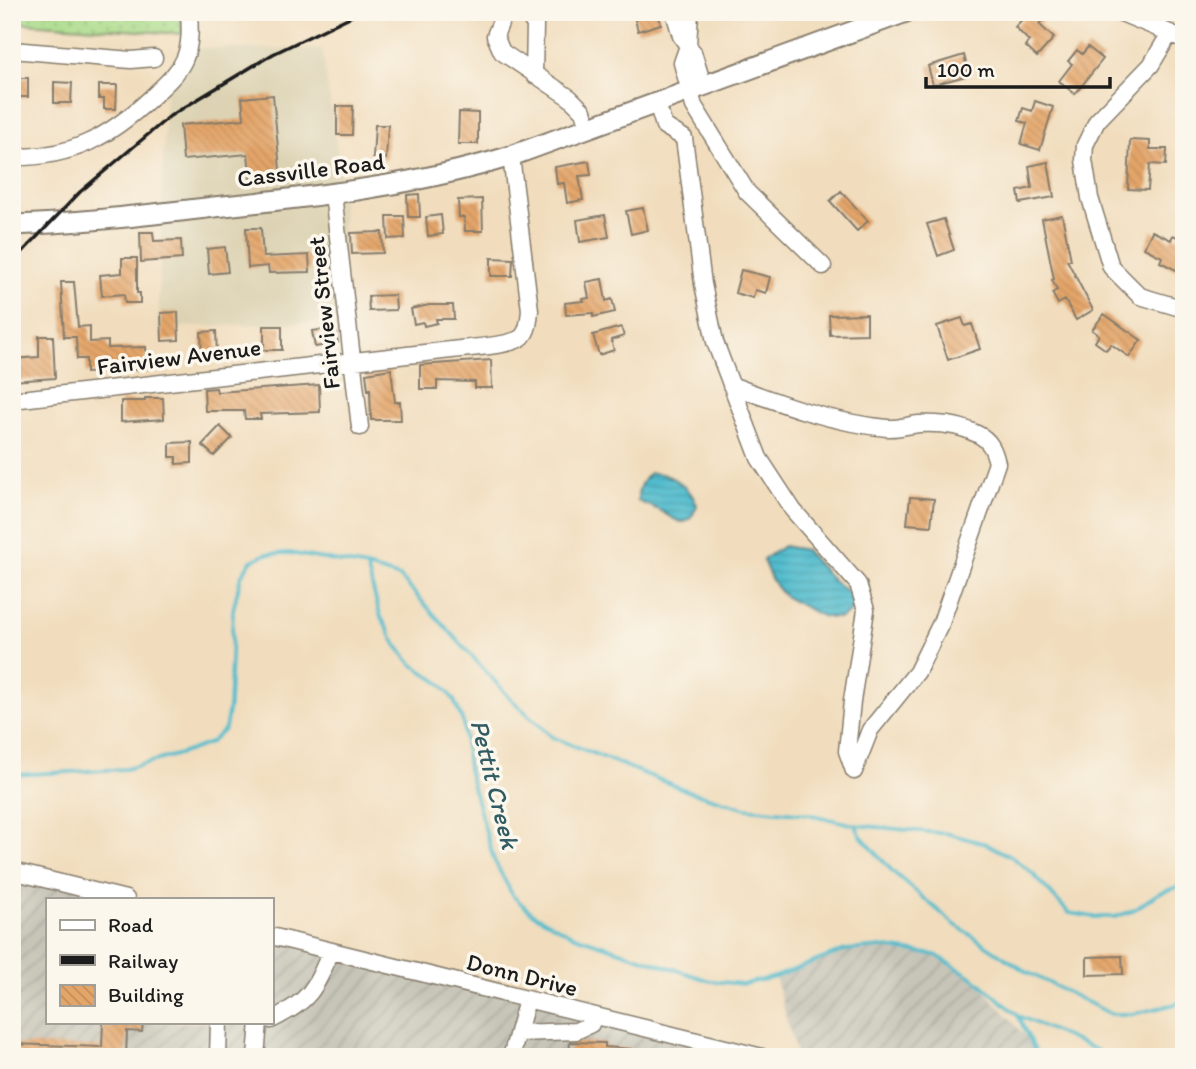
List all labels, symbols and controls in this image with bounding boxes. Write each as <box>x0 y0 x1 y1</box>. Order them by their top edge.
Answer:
scale bar <box>926 46 1110 90</box>
text: 100 m <box>937 57 995 82</box>
street label: Cassville Road <box>235 146 386 193</box>
street label: Fairview Street <box>301 235 346 391</box>
street label: Fairview Avenue <box>95 332 263 381</box>
water label: Pettit Creek <box>463 716 527 853</box>
legend <box>46 898 273 1024</box>
text: Road <box>108 912 154 937</box>
street label: Donn Drive <box>464 947 581 1002</box>
text: Railway <box>108 948 178 973</box>
text: Building <box>108 982 184 1007</box>

